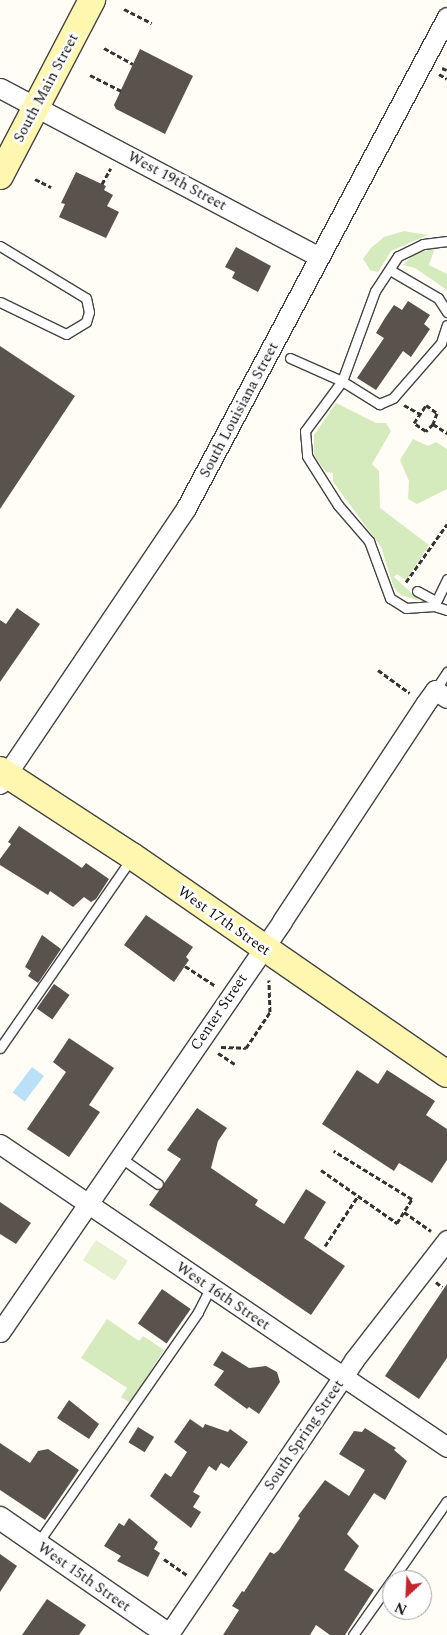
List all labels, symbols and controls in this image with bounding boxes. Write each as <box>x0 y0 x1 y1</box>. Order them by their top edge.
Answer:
street label: South Main Street <box>10 30 82 146</box>
street label: West 19th Street <box>125 147 229 215</box>
street label: South Louisiana Street <box>196 339 282 481</box>
street label: West 17th Street <box>174 882 274 960</box>
street label: Center Street <box>187 970 251 1054</box>
street label: West 16th Street <box>173 1258 273 1334</box>
street label: South Spring Street <box>260 1376 348 1494</box>
street label: West 15th Street <box>34 1538 134 1616</box>
north arrow <box>382 1570 432 1620</box>
text: N <box>391 1596 410 1620</box>

